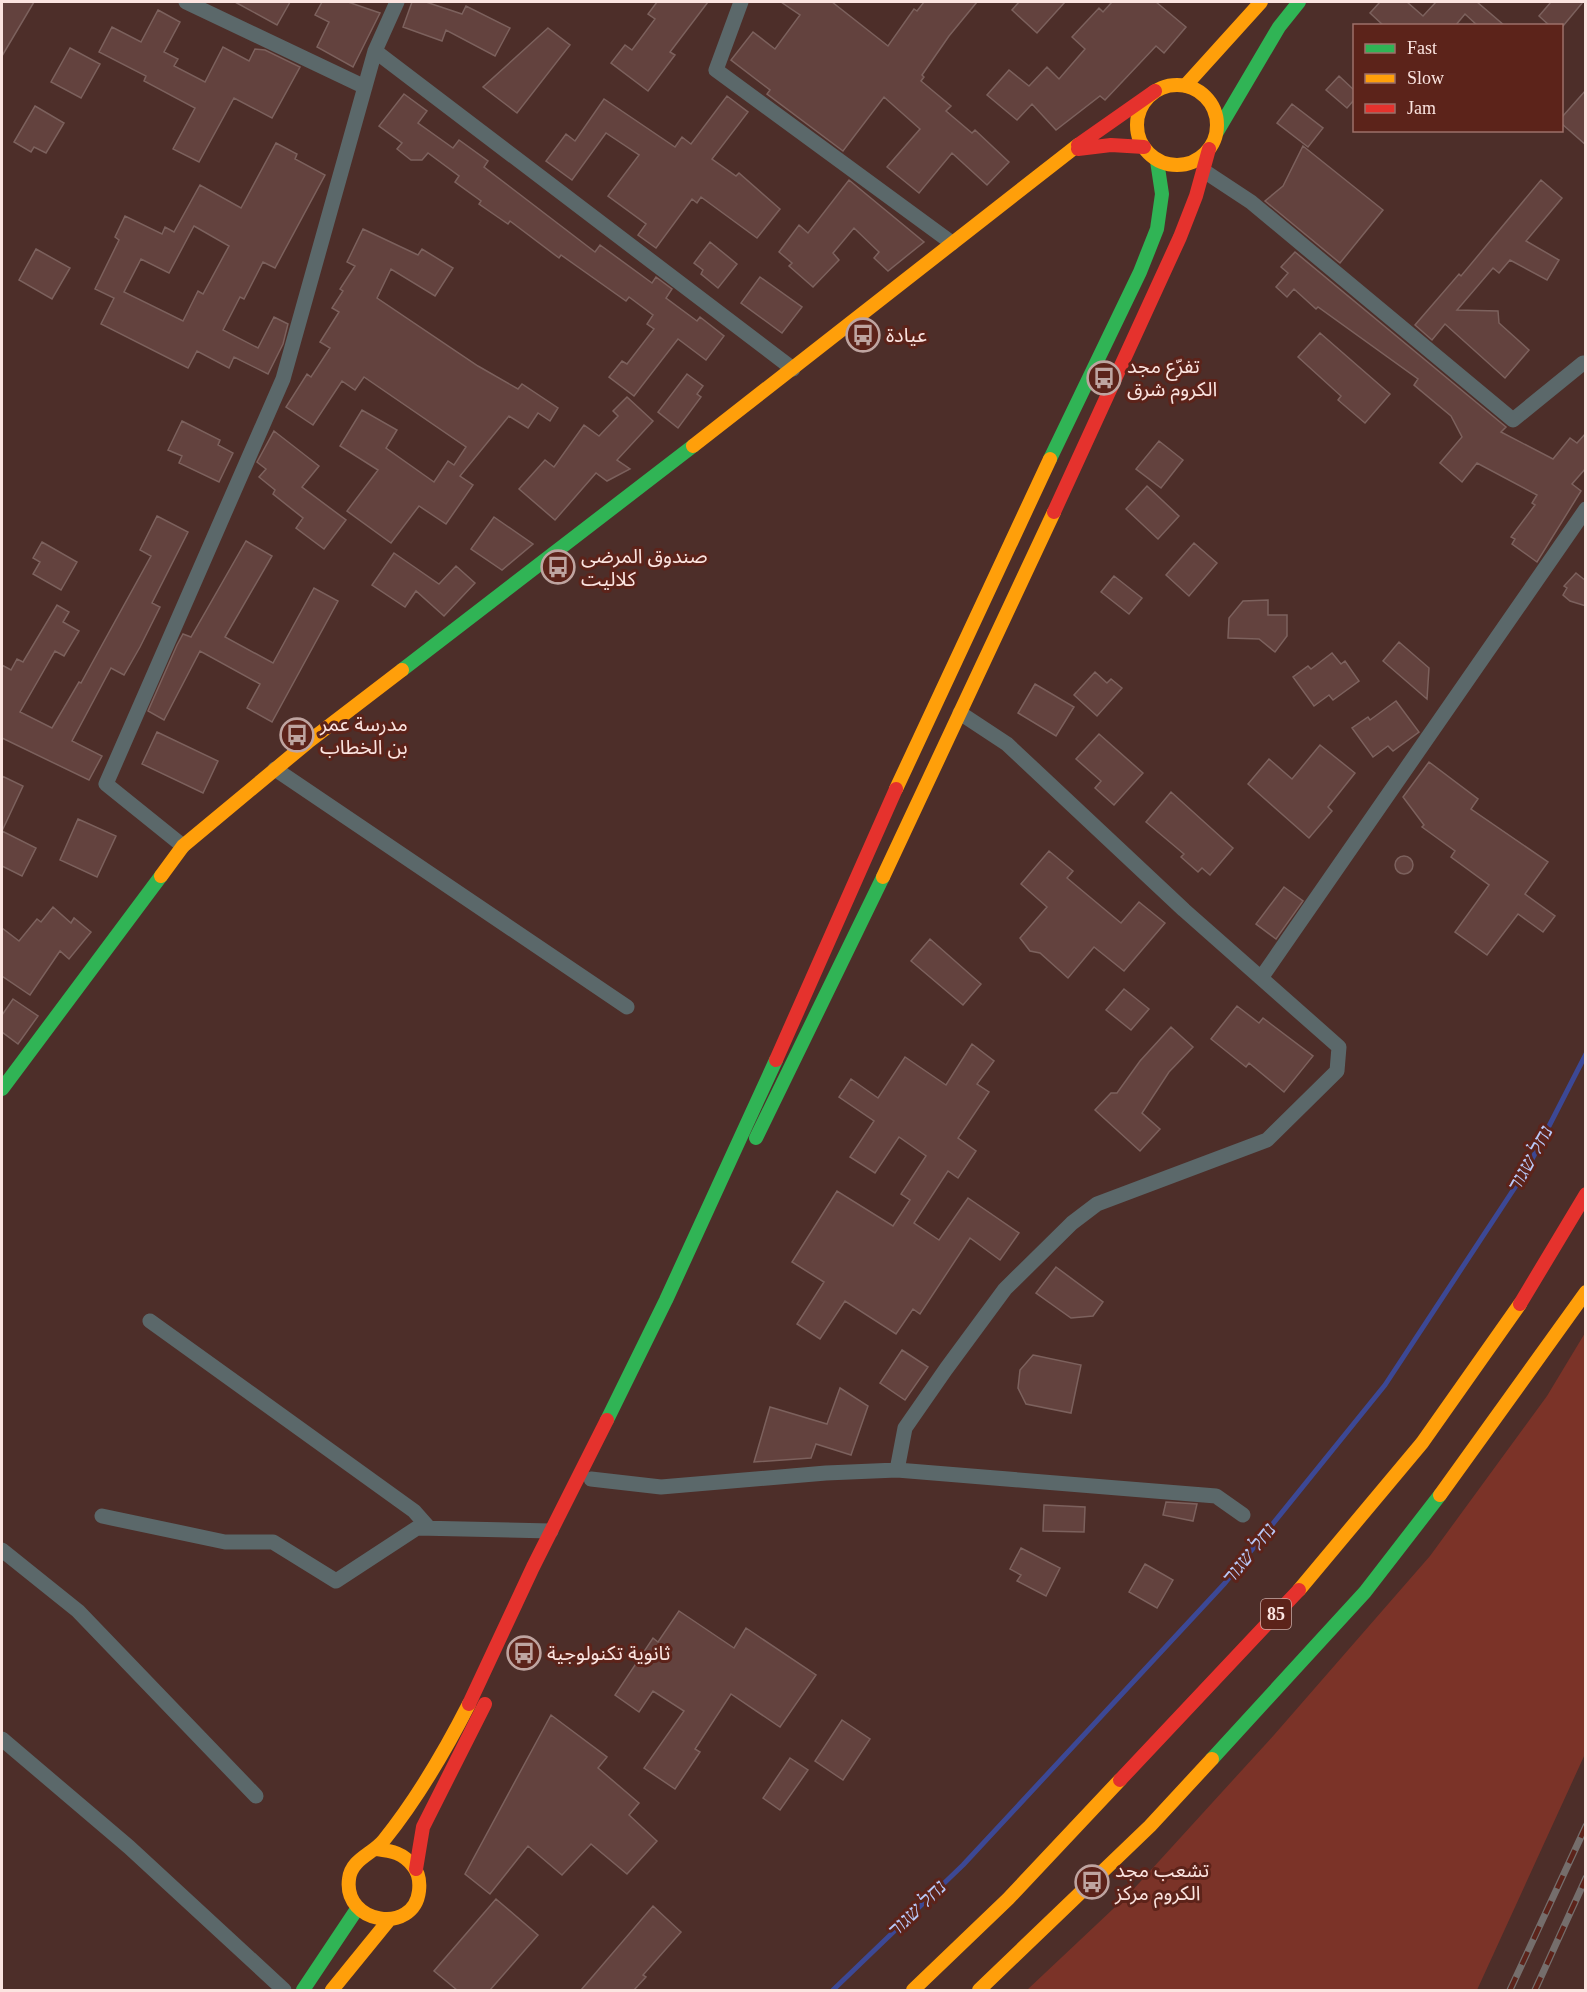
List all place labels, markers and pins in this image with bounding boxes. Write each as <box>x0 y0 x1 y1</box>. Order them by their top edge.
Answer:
bus stop icon: عيادة <box>845 317 881 353</box>
place label: عيادة <box>886 324 927 346</box>
place label: تفرّع مجد الكروم شرق <box>1127 355 1217 404</box>
bus stop icon: تفرّع مجد الكروم شرق <box>1086 360 1122 396</box>
place label: صندوق المرضى كلاليت <box>581 545 708 590</box>
bus stop icon: صندوق المرضى كلاليت <box>540 549 576 585</box>
place label: مدرسة عمر بن الخطاب <box>319 713 408 759</box>
bus stop icon: مدرسة عمر بن الخطاب <box>279 717 315 753</box>
bus stop icon: ثانوية تكنولوجية <box>506 1635 542 1671</box>
place label: ثانوية تكنولوجية <box>547 1642 670 1665</box>
place label: تشعب مجد الكروم مركز <box>1114 1859 1209 1908</box>
bus stop icon: تشعب مجد الكروم مركز <box>1074 1864 1110 1900</box>

